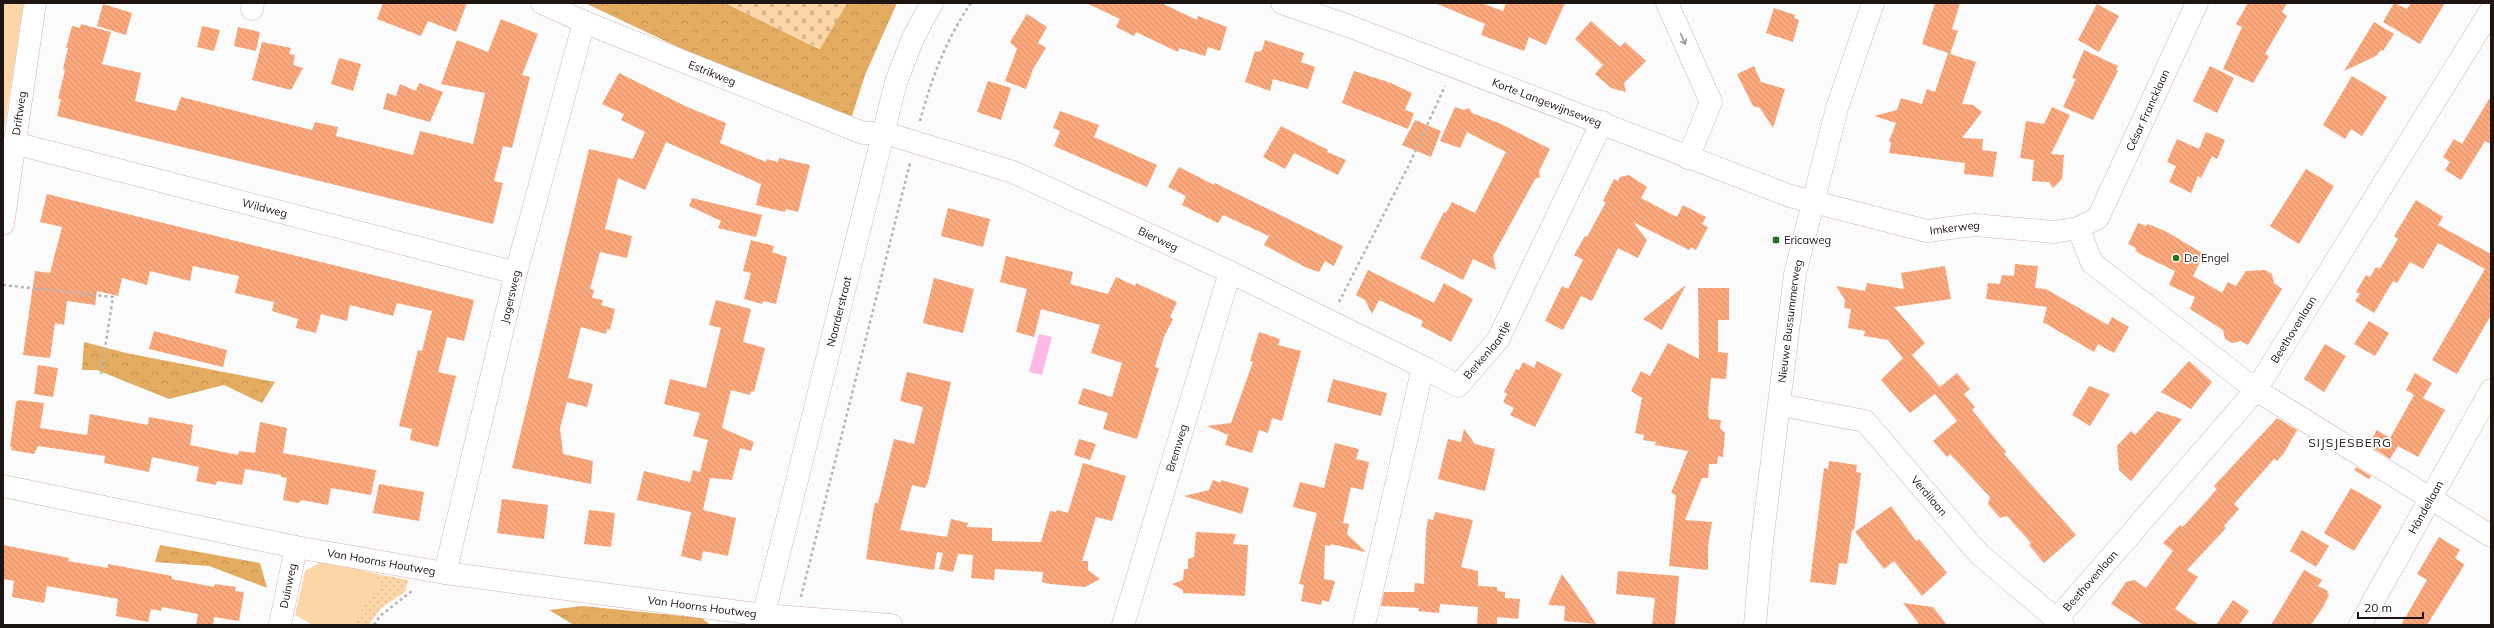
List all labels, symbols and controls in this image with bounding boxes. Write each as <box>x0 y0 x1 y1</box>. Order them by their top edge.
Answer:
one-way arrow <box>1679 32 1687 44</box>
street label: Estrikweg <box>686 57 738 89</box>
street label: César Francklaan <box>2123 67 2173 153</box>
street label: Korte Langewijnseweg <box>1490 75 1604 130</box>
street label: Driftweg <box>9 90 29 136</box>
street label: Wildweg <box>241 195 289 220</box>
street label: Imkerweg <box>1929 218 1981 238</box>
street label: Bierweg <box>1136 224 1180 254</box>
place label: Ericaweg <box>1784 233 1831 247</box>
marker: Ericaweg <box>1771 235 1781 245</box>
place label: De Engel <box>2184 251 2229 265</box>
marker: De Engel <box>2171 253 2181 263</box>
street label: Nieuwe Bussummerweg <box>1775 258 1805 384</box>
street label: Jagersweg <box>497 269 523 325</box>
street label: Naarderstraat <box>823 275 854 348</box>
street label: Beethovenlaan <box>2267 293 2320 366</box>
street label: Berkenlaantje <box>1460 318 1513 382</box>
street label: Bremweg <box>1163 422 1190 473</box>
district label: SIJSJESBERG <box>2308 435 2392 450</box>
street label: Verdilaan <box>1908 473 1950 519</box>
street label: Händellaan <box>2405 478 2446 536</box>
street label: Van Hoorns Houtweg <box>326 546 437 578</box>
street label: Beethovenlaan <box>2060 547 2120 614</box>
street label: Duinweg <box>277 562 299 610</box>
street label: Van Hoorns Houtweg <box>647 593 758 621</box>
scale bar <box>2358 594 2423 620</box>
text: 20 m <box>2364 600 2392 615</box>

